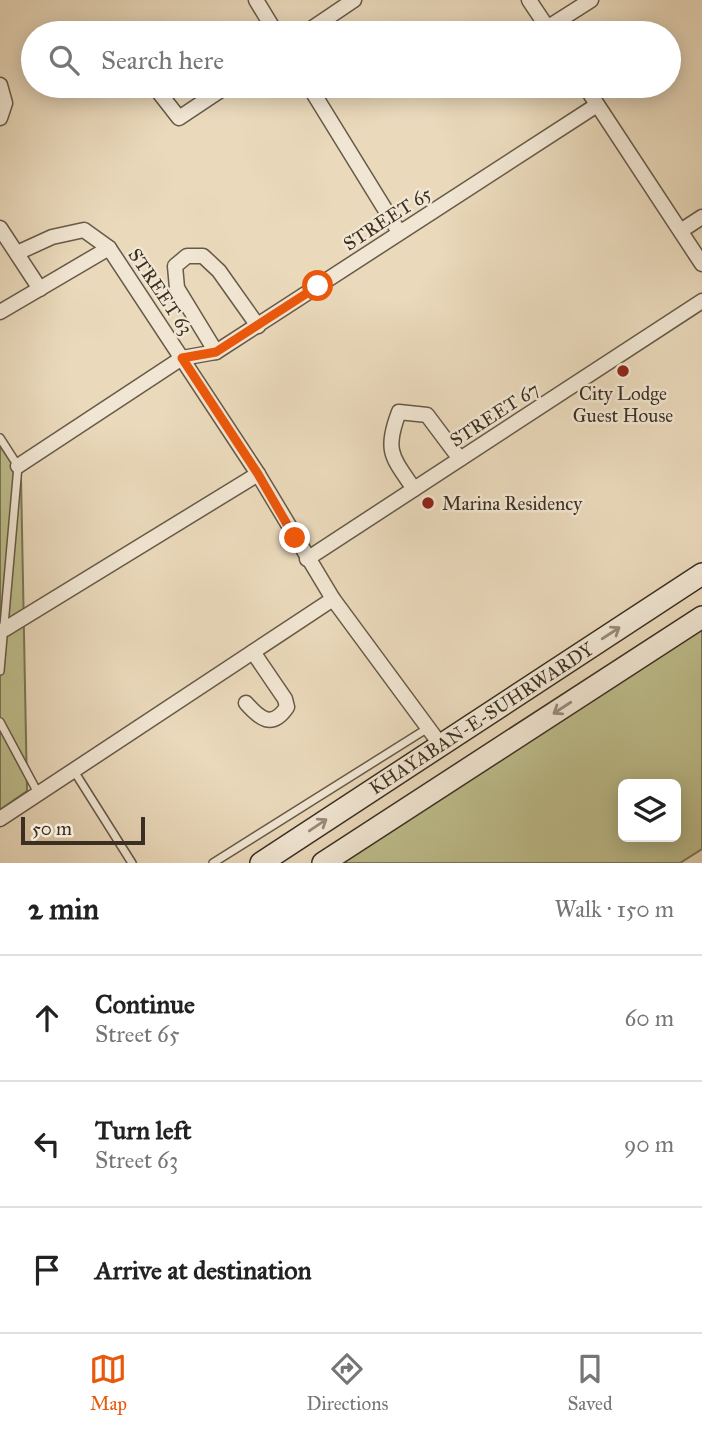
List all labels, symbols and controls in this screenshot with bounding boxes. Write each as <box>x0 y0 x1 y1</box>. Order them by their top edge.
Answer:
search box <box>21 21 681 98</box>
icon: search <box>45 41 83 79</box>
text: Search here <box>101 44 224 76</box>
street label: STREET 65 <box>339 181 436 255</box>
street label: STREET 63 <box>123 244 198 339</box>
route start <box>302 270 333 301</box>
marker: City Lodge Guest House <box>615 363 631 379</box>
street label: STREET 67 <box>445 377 543 452</box>
place label: City Lodge Guest House <box>573 382 673 427</box>
place label: Marina Residency <box>442 492 583 515</box>
marker: Marina Residency <box>420 495 436 511</box>
route end <box>279 522 310 553</box>
one-way arrow <box>600 626 620 640</box>
street label: KHAYABAN-E-SUHRWARDY <box>365 637 598 800</box>
one-way arrow <box>553 701 573 715</box>
map controls <box>618 779 681 842</box>
button: layers <box>618 779 681 842</box>
scale bar <box>21 814 145 846</box>
text: 50 m <box>32 817 72 840</box>
one-way arrow <box>308 818 327 832</box>
text: 2 min <box>28 891 99 927</box>
text: Walk · 150 m <box>554 895 674 923</box>
text: Continue <box>95 988 195 1020</box>
icon: ahead <box>28 999 66 1037</box>
text: 60 m <box>625 1004 674 1032</box>
text: Street 65 <box>95 1020 180 1048</box>
text: Turn left <box>95 1114 191 1146</box>
icon: left <box>28 1125 66 1163</box>
text: 90 m <box>624 1130 674 1158</box>
text: Street 63 <box>95 1146 178 1174</box>
icon: arrive <box>28 1251 66 1289</box>
text: Arrive at destination <box>95 1254 312 1286</box>
tab: Map <box>89 1350 127 1415</box>
tab: Directions <box>306 1350 388 1415</box>
tab: Saved <box>567 1350 613 1415</box>

